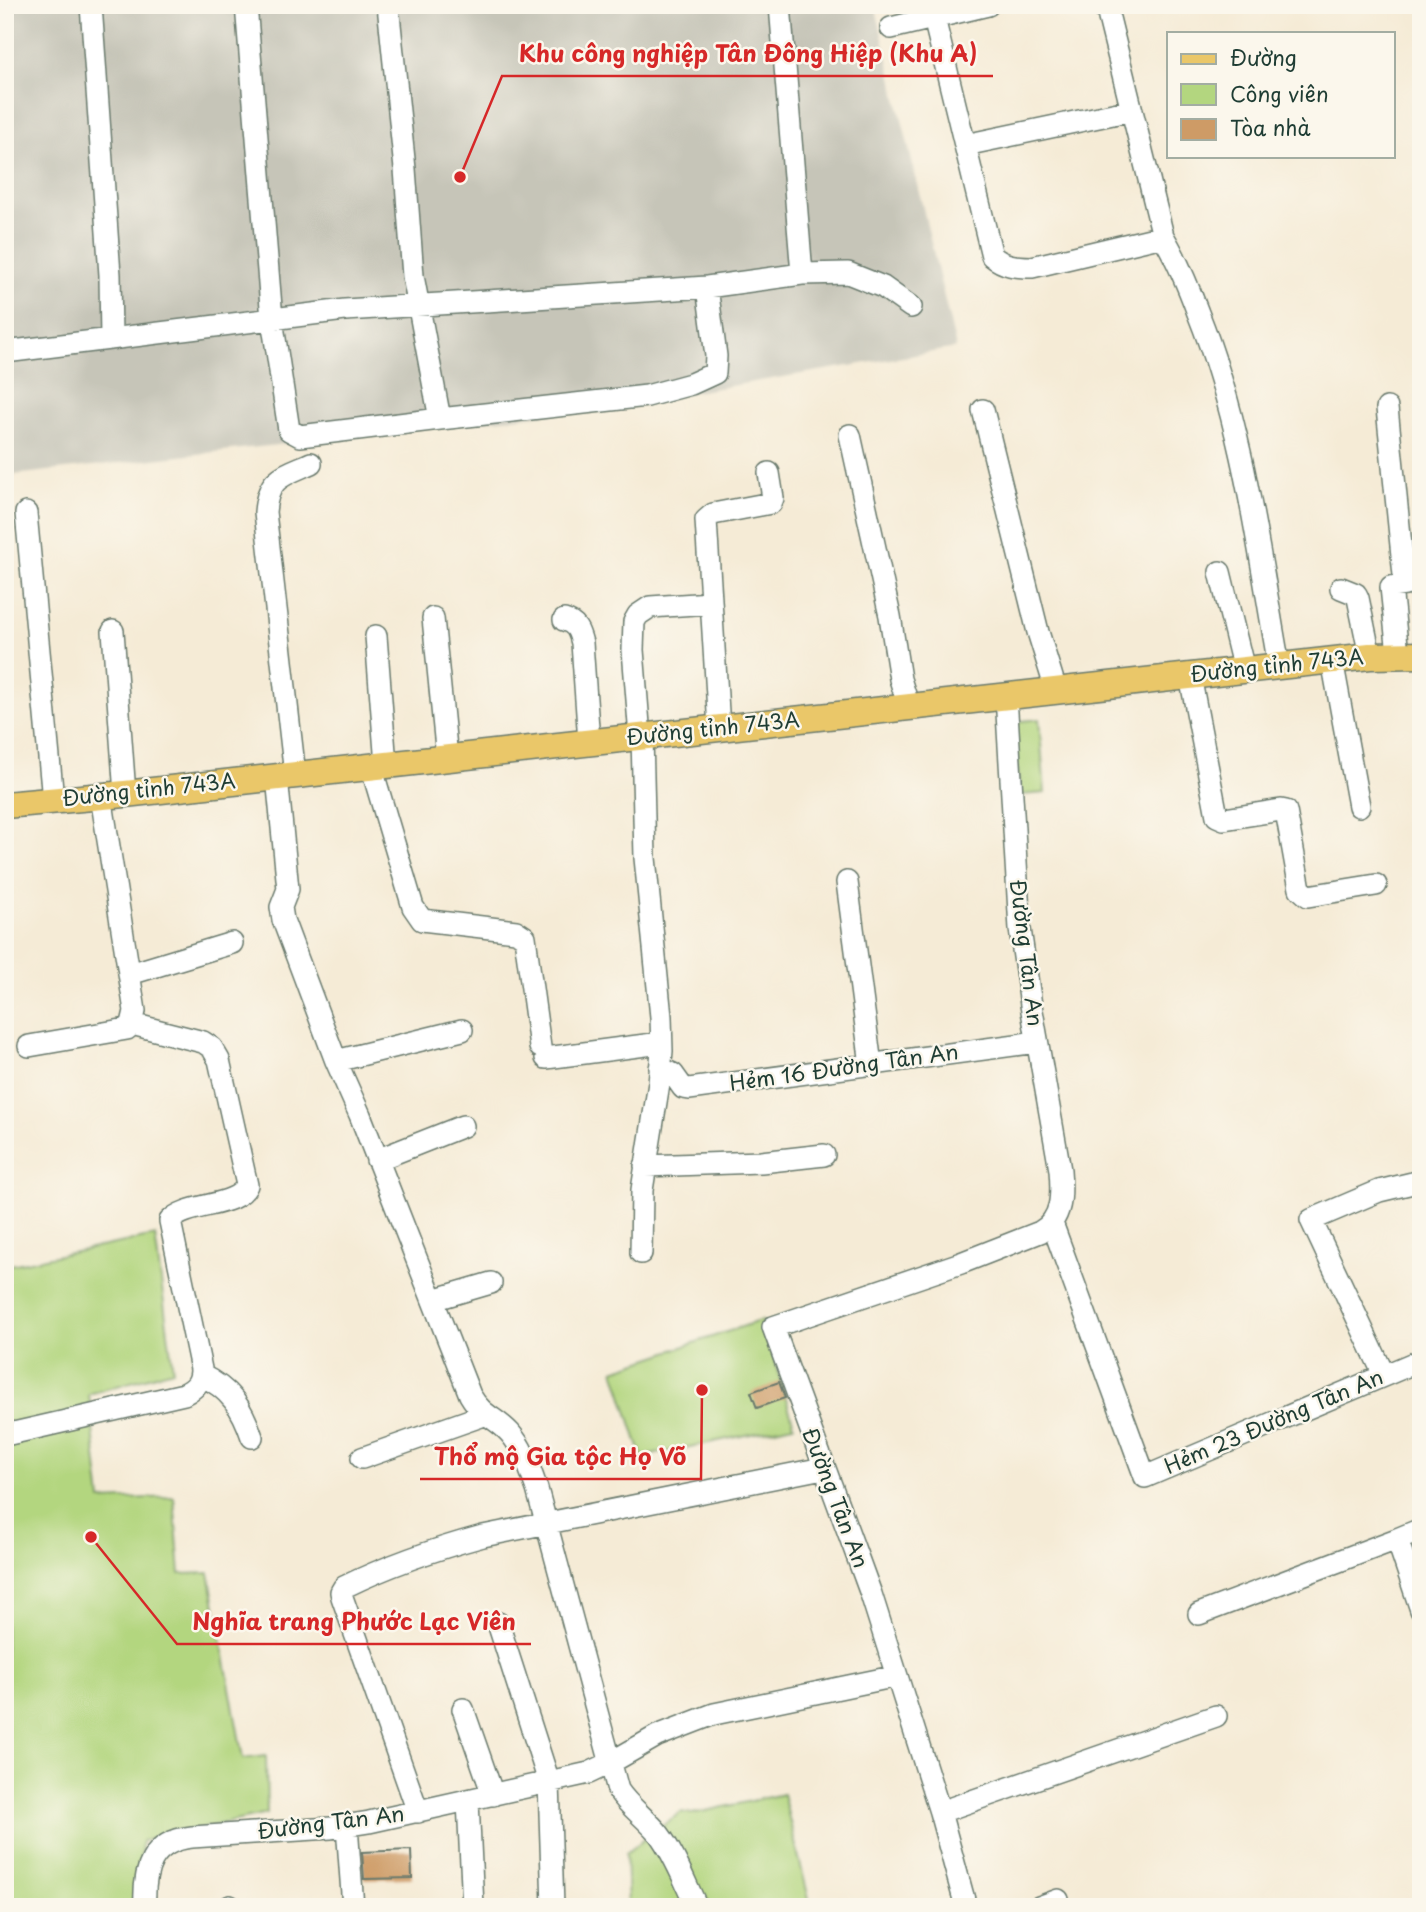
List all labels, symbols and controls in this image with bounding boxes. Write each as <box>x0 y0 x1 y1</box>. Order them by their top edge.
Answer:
callout: Khu công nghiệp Tân Đông Hiệp (Khu A) <box>502 32 993 76</box>
legend <box>1167 32 1394 158</box>
text: Khu công nghiệp Tân Đông Hiệp (Khu A) <box>519 35 977 70</box>
text: Đường <box>1230 41 1297 73</box>
text: Công viên <box>1230 77 1329 109</box>
text: Tòa nhà <box>1230 111 1310 143</box>
street label: Đường tỉnh 743A <box>1189 639 1365 689</box>
street label: Đường tỉnh 743A <box>625 702 801 752</box>
street label: Đường tỉnh 743A <box>61 763 237 813</box>
street label: Đường Tân An <box>1003 877 1053 1028</box>
street label: Hẻm 16 Đường Tân An <box>727 1034 960 1098</box>
street label: Hẻm 23 Đường Tân An <box>1159 1359 1388 1481</box>
street label: Đường Tân An <box>795 1423 878 1572</box>
callout: Thổ mộ Gia tộc Họ Võ <box>420 1435 701 1479</box>
text: Thổ mộ Gia tộc Họ Võ <box>434 1438 686 1473</box>
callout: Nghĩa trang Phước Lạc Viên <box>177 1600 531 1644</box>
text: Nghĩa trang Phước Lạc Viên <box>192 1603 516 1638</box>
street label: Đường Tân An <box>255 1796 406 1846</box>

